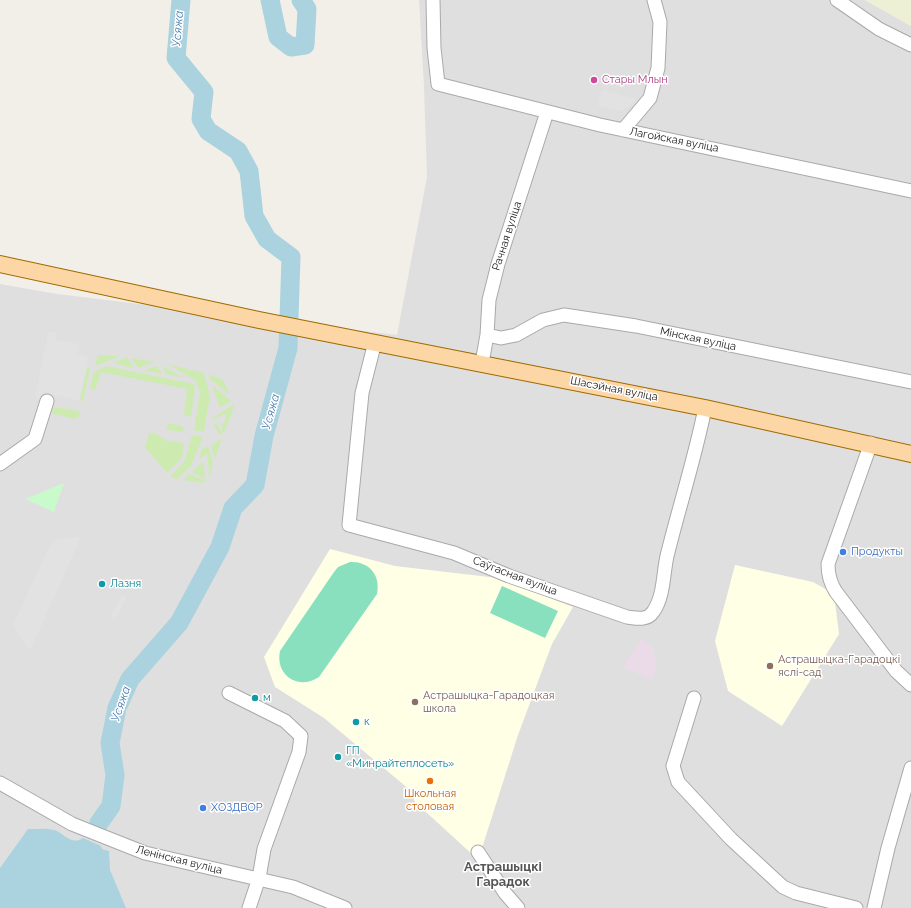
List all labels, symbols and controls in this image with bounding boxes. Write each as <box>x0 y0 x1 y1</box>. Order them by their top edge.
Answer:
water label: Усяжа <box>169 10 187 48</box>
place label: Стары Млын <box>602 73 668 87</box>
marker: Стары Млын <box>589 75 599 85</box>
street label: Лагойская вуліца <box>628 125 720 155</box>
street label: Рачная вуліца <box>490 200 524 272</box>
street label: Мінская вуліца <box>659 324 737 354</box>
street label: Шасэйная вуліца <box>569 374 659 404</box>
water label: Усяжа <box>259 392 283 432</box>
place label: Продукты <box>851 545 903 559</box>
marker: Продукты <box>838 547 848 557</box>
street label: Саўгасная вуліца <box>471 554 559 598</box>
place label: Лазня <box>110 577 141 591</box>
marker: Лазня <box>97 579 107 589</box>
place label: Астрашыцка-Гарадоцкі яслі-сад <box>778 653 900 679</box>
marker: Астрашыцка-Гарадоцкі яслі-сад <box>765 661 775 671</box>
water label: Усяжа <box>108 684 134 724</box>
place label: Астрашыцка-Гарадоцкая школа <box>423 689 554 715</box>
place label: м <box>263 691 271 705</box>
marker: м <box>250 693 260 703</box>
marker: Астрашыцка-Гарадоцкая школа <box>410 697 420 707</box>
place label: к <box>364 715 370 729</box>
marker: к <box>351 717 361 727</box>
place label: ГП «Минрайтеплосеть» <box>346 744 454 770</box>
marker: ГП «Минрайтеплосеть» <box>333 752 343 762</box>
marker: Школьная столовая <box>425 776 435 786</box>
place label: Школьная столовая <box>404 787 456 813</box>
place label: ХОЗДВОР <box>211 801 263 815</box>
marker: ХОЗДВОР <box>198 803 208 813</box>
street label: Ленінская вуліца <box>134 843 224 877</box>
district label: Астрашыцкі Гарадок <box>464 859 542 890</box>

